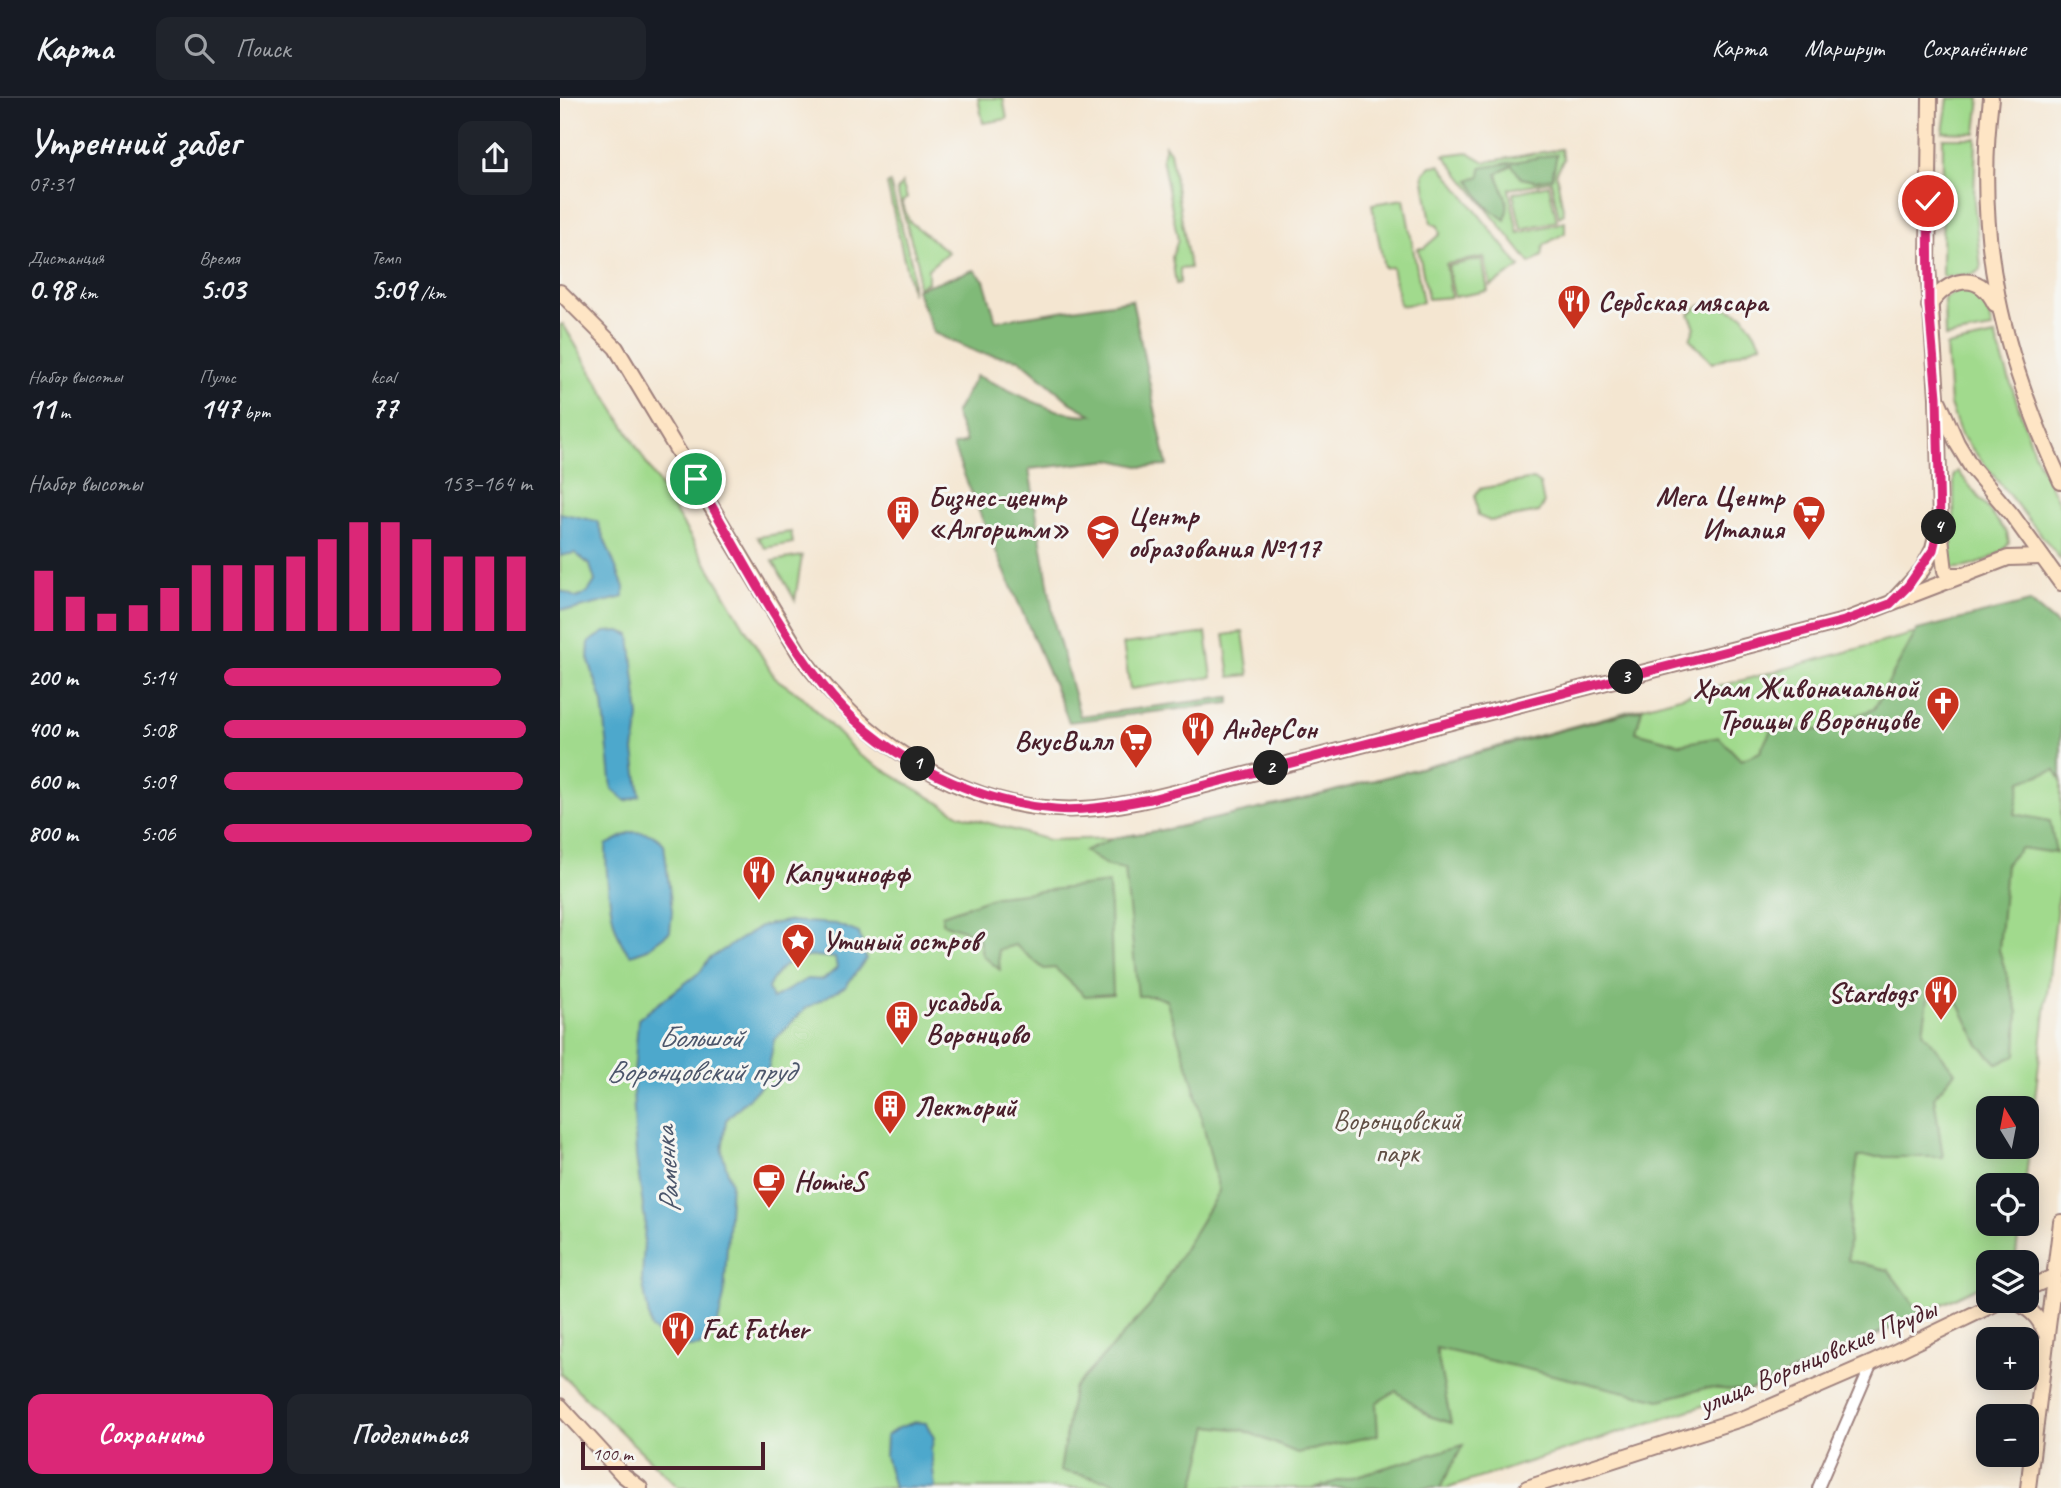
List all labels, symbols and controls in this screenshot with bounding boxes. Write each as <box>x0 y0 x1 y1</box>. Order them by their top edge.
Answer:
search box <box>156 17 646 80</box>
text: Карта <box>35 27 114 69</box>
icon: search <box>180 29 218 67</box>
text: Поиск <box>236 32 290 65</box>
text: Карта <box>1712 33 1767 63</box>
text: Маршрут <box>1805 33 1884 63</box>
text: Сохранённые <box>1922 33 2026 63</box>
text: Утренний забег <box>28 119 240 166</box>
button: share <box>458 121 532 195</box>
text: 07:31 <box>28 169 74 198</box>
pin <box>1898 171 1958 231</box>
icon: check <box>1909 182 1947 220</box>
text: Дистанция <box>28 246 104 270</box>
text: Время <box>199 246 239 270</box>
text: Темп <box>371 246 401 270</box>
text: 0.98 <box>28 270 74 308</box>
text: 5:03 <box>199 270 245 308</box>
text: 5:09 <box>371 270 416 308</box>
text: km <box>74 281 97 305</box>
text: /km <box>416 281 446 305</box>
restaurant icon: Сербская мясара <box>1555 282 1593 331</box>
place label: Сербская мясара <box>1598 284 1770 319</box>
text: Набор высоты <box>28 365 122 389</box>
text: Пульс <box>199 365 236 389</box>
text: kcal <box>371 365 396 389</box>
text: 11 <box>28 389 55 427</box>
text: 147 <box>199 389 240 427</box>
text: 77 <box>371 389 397 427</box>
text: m <box>55 400 70 424</box>
text: bpm <box>240 400 270 424</box>
pin <box>666 449 726 509</box>
icon: arrive <box>677 460 715 498</box>
text: Набор высоты <box>28 469 142 498</box>
text: 153–164 m <box>441 469 532 498</box>
place label: Бизнес-центр «Алгоритм» <box>928 479 1069 546</box>
place label: Мега Центр Италия <box>1656 479 1786 546</box>
building icon: Бизнес-центр «Алгоритм» <box>884 493 922 542</box>
supermarket icon: Мега Центр Италия <box>1790 493 1828 542</box>
place label: Центр образования №117 <box>1128 498 1323 565</box>
pin: 4 <box>1922 510 1956 544</box>
school or university icon: Центр образования №117 <box>1084 512 1122 561</box>
text: 4 <box>1934 514 1943 538</box>
pin: 3 <box>1608 660 1644 694</box>
text: 200 m <box>28 663 78 692</box>
text: 5:14 <box>140 663 176 692</box>
text: 3 <box>1621 664 1630 688</box>
place label: Храм Живоначальной Троицы в Воронцове <box>1693 670 1921 737</box>
church icon: Храм Живоначальной Троицы в Воронцове <box>1924 684 1962 733</box>
restaurant icon: АндерСон <box>1179 709 1217 758</box>
place label: АндерСон <box>1222 711 1319 746</box>
text: 400 m <box>28 715 78 744</box>
text: 5:08 <box>140 715 176 744</box>
supermarket icon: ВкусВилл <box>1117 721 1155 770</box>
place label: ВкусВилл <box>1015 723 1114 758</box>
pin: 1 <box>900 746 936 782</box>
pin: 2 <box>1254 750 1288 786</box>
text: 1 <box>913 751 922 775</box>
text: 2 <box>1266 755 1275 779</box>
text: 600 m <box>28 767 78 796</box>
text: 5:09 <box>140 767 176 796</box>
text: 800 m <box>28 819 78 848</box>
text: 5:06 <box>140 819 176 848</box>
restaurant icon: Капучинофф <box>740 853 778 902</box>
place label: Капучинофф <box>784 855 911 891</box>
place icon: Утиный остров <box>779 921 817 970</box>
place label: Утиный остров <box>822 923 985 958</box>
restaurant icon: Stardogs <box>1922 973 1960 1022</box>
place label: Stardogs <box>1828 975 1919 1010</box>
place label: усадьба Воронцово <box>923 984 1030 1051</box>
building icon: усадьба Воронцово <box>883 998 921 1047</box>
water label: Большой Воронцовский пруд <box>606 1018 800 1090</box>
building icon: Лекторий <box>871 1087 909 1136</box>
place label: Лекторий <box>914 1089 1018 1124</box>
north arrow <box>1976 1096 2039 1158</box>
map controls <box>1976 1096 2039 1467</box>
park label: Воронцовский парк <box>1333 1103 1462 1170</box>
water label: Раменка <box>645 1122 689 1214</box>
cafe icon: HomieS <box>750 1161 788 1210</box>
place label: HomieS <box>794 1163 869 1198</box>
button: locate <box>1976 1173 2039 1236</box>
button: layers <box>1976 1250 2039 1313</box>
street label: улица Воронцовские Пруды <box>1691 1290 1943 1423</box>
restaurant icon: Fat Father <box>659 1309 697 1358</box>
place label: Fat Father <box>702 1311 811 1346</box>
button: + <box>1976 1327 2039 1390</box>
button: Сохранить <box>28 1394 273 1474</box>
button: Поделиться <box>287 1394 532 1474</box>
button: − <box>1976 1404 2039 1467</box>
scale bar <box>581 1439 765 1471</box>
text: 100 m <box>592 1442 633 1466</box>

